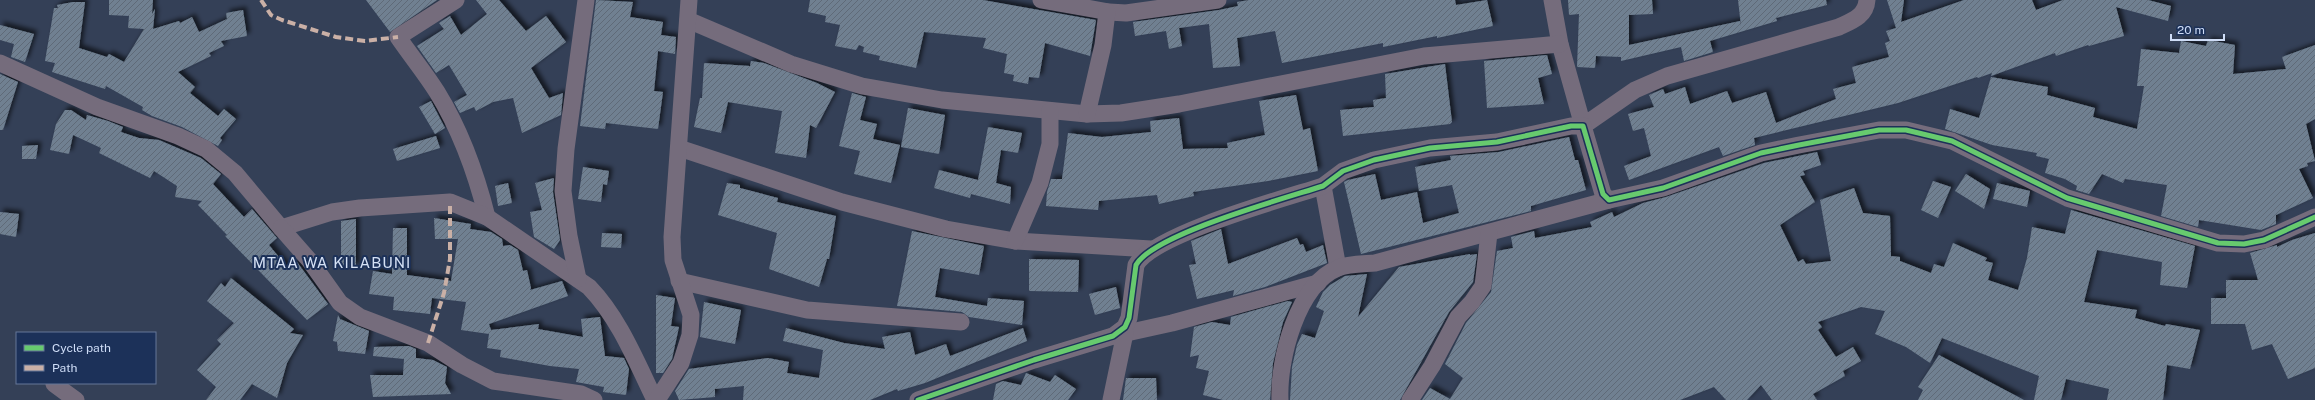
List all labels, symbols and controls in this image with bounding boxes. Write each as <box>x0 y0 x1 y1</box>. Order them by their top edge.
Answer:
scale bar <box>2171 16 2224 42</box>
text: 20 m <box>2177 23 2205 37</box>
district label: MTAA WA KILABUNI <box>253 254 411 271</box>
legend <box>16 332 156 384</box>
text: Cycle path <box>52 341 111 355</box>
text: Path <box>52 361 78 375</box>

